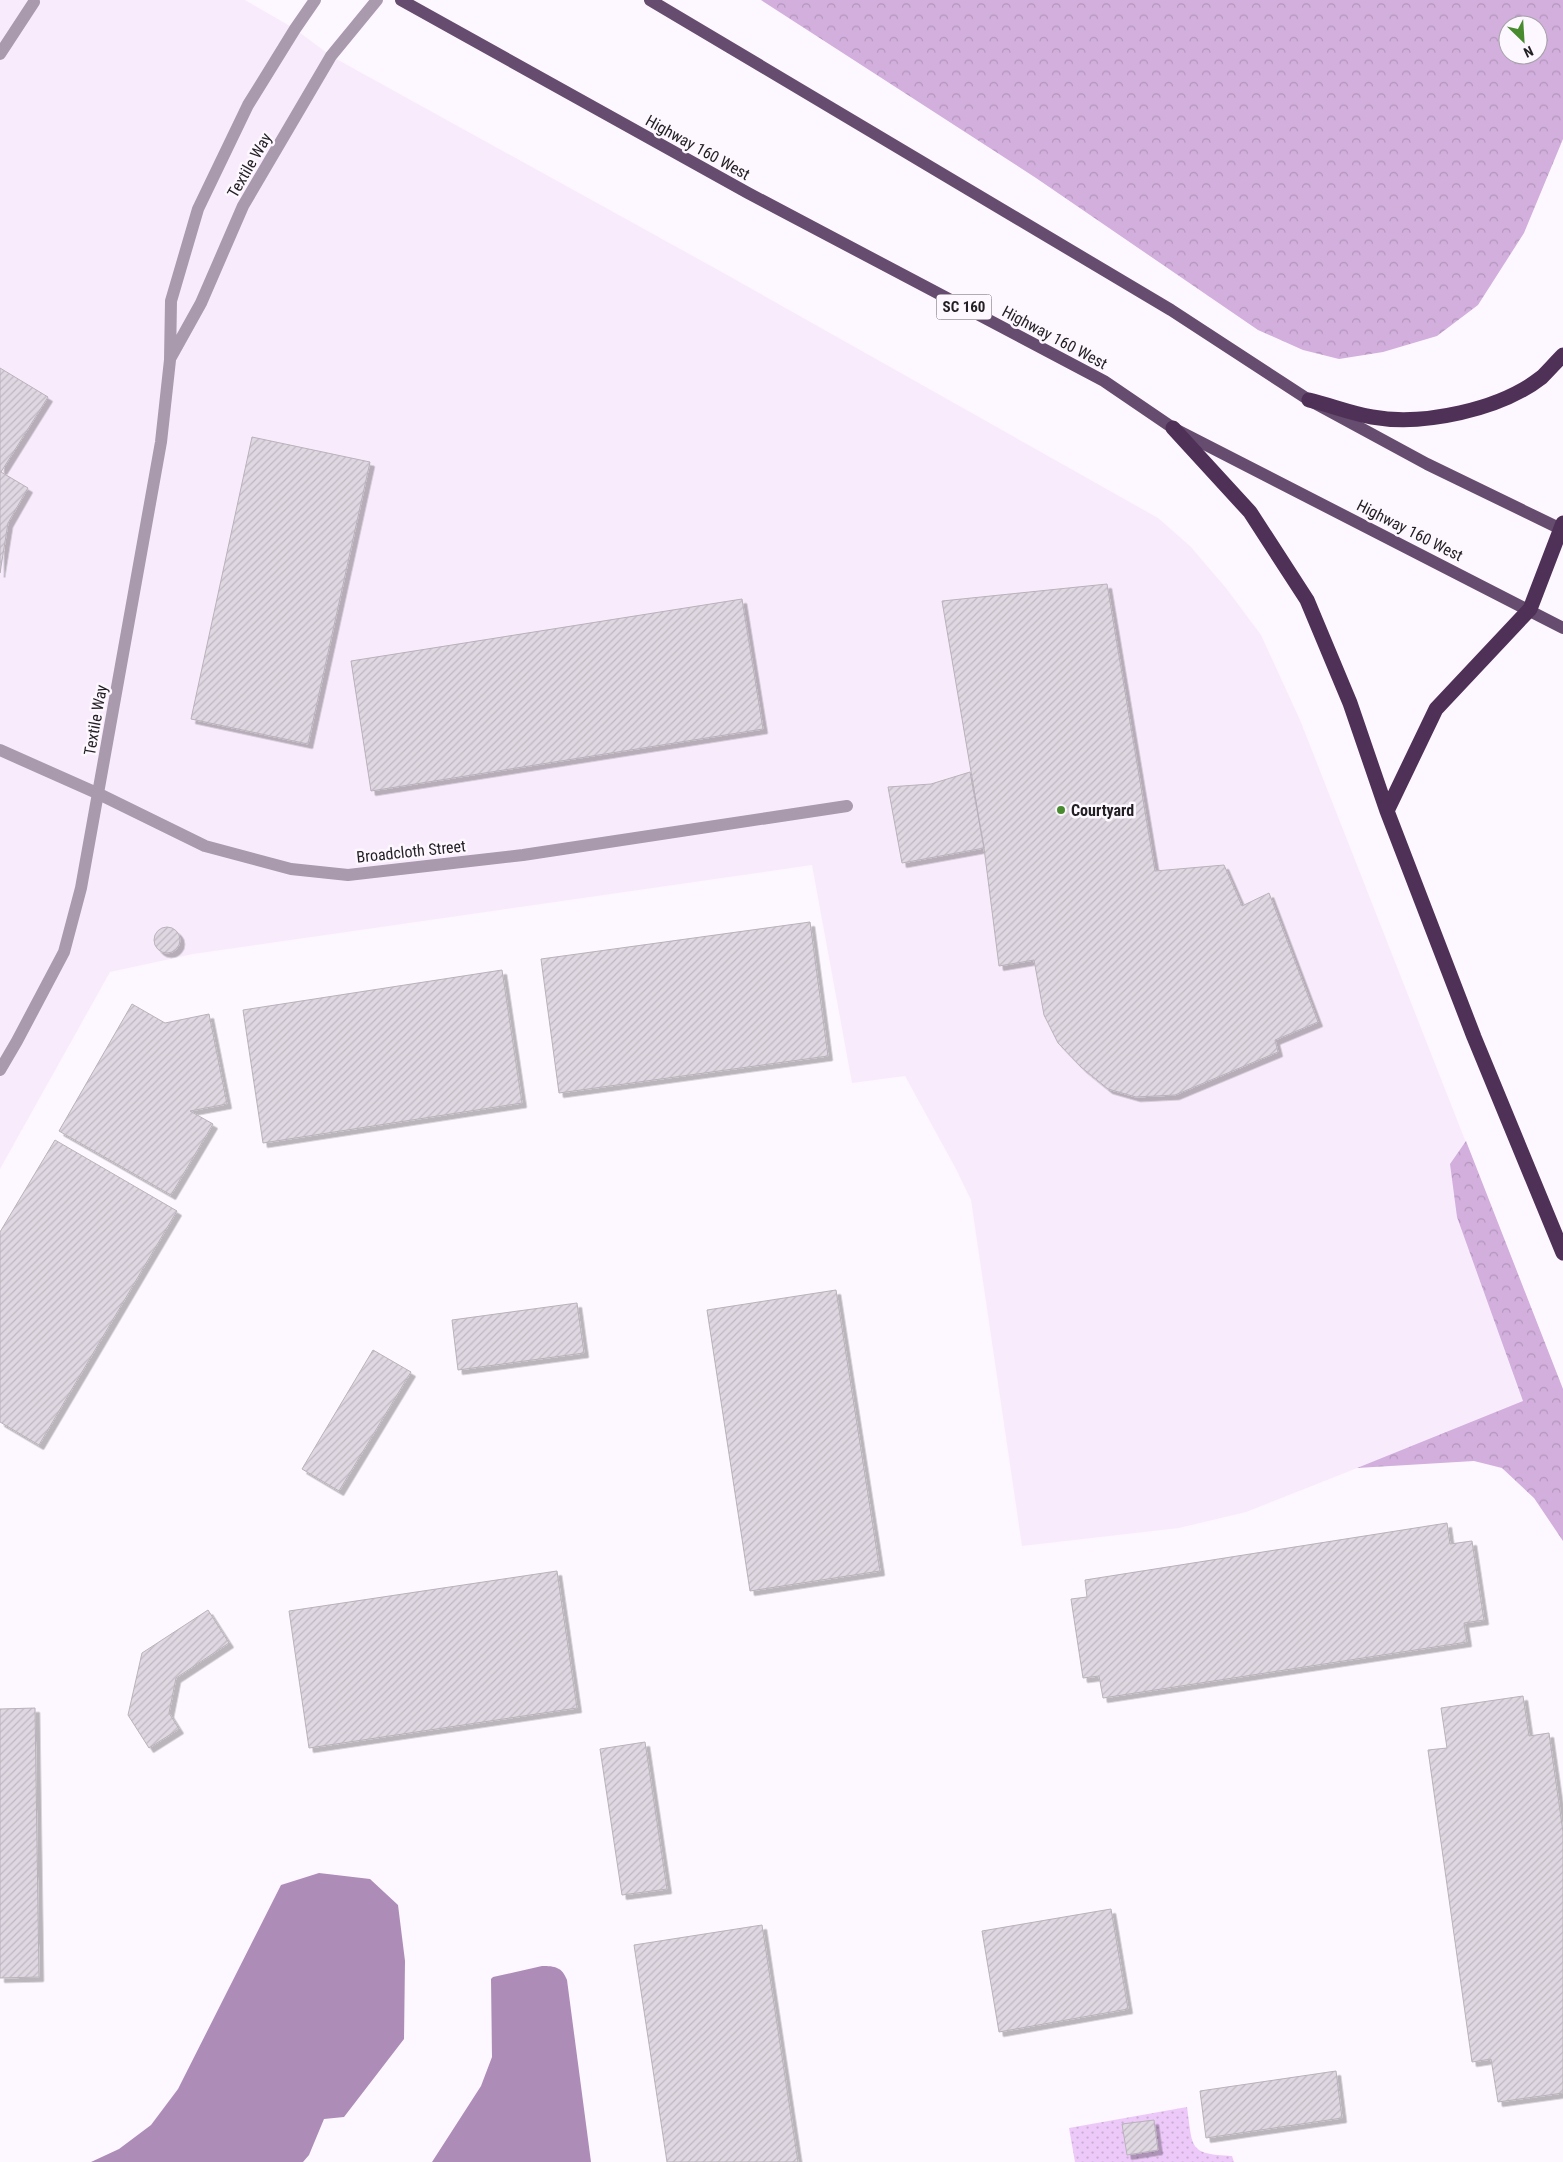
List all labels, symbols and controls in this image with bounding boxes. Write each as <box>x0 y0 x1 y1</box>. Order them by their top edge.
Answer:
north arrow <box>1498 15 1548 65</box>
text: N <box>1521 43 1536 61</box>
street label: Highway 160 West <box>642 111 753 184</box>
street label: Textile Way <box>223 129 276 201</box>
road number: SC 160 <box>936 294 992 320</box>
street label: Highway 160 West <box>999 302 1111 373</box>
street label: Highway 160 West <box>1354 496 1466 565</box>
street label: Textile Way <box>80 683 111 757</box>
place label: Courtyard <box>1071 801 1134 820</box>
marker: Courtyard <box>1055 804 1067 816</box>
street label: Broadcloth Street <box>355 836 467 867</box>

